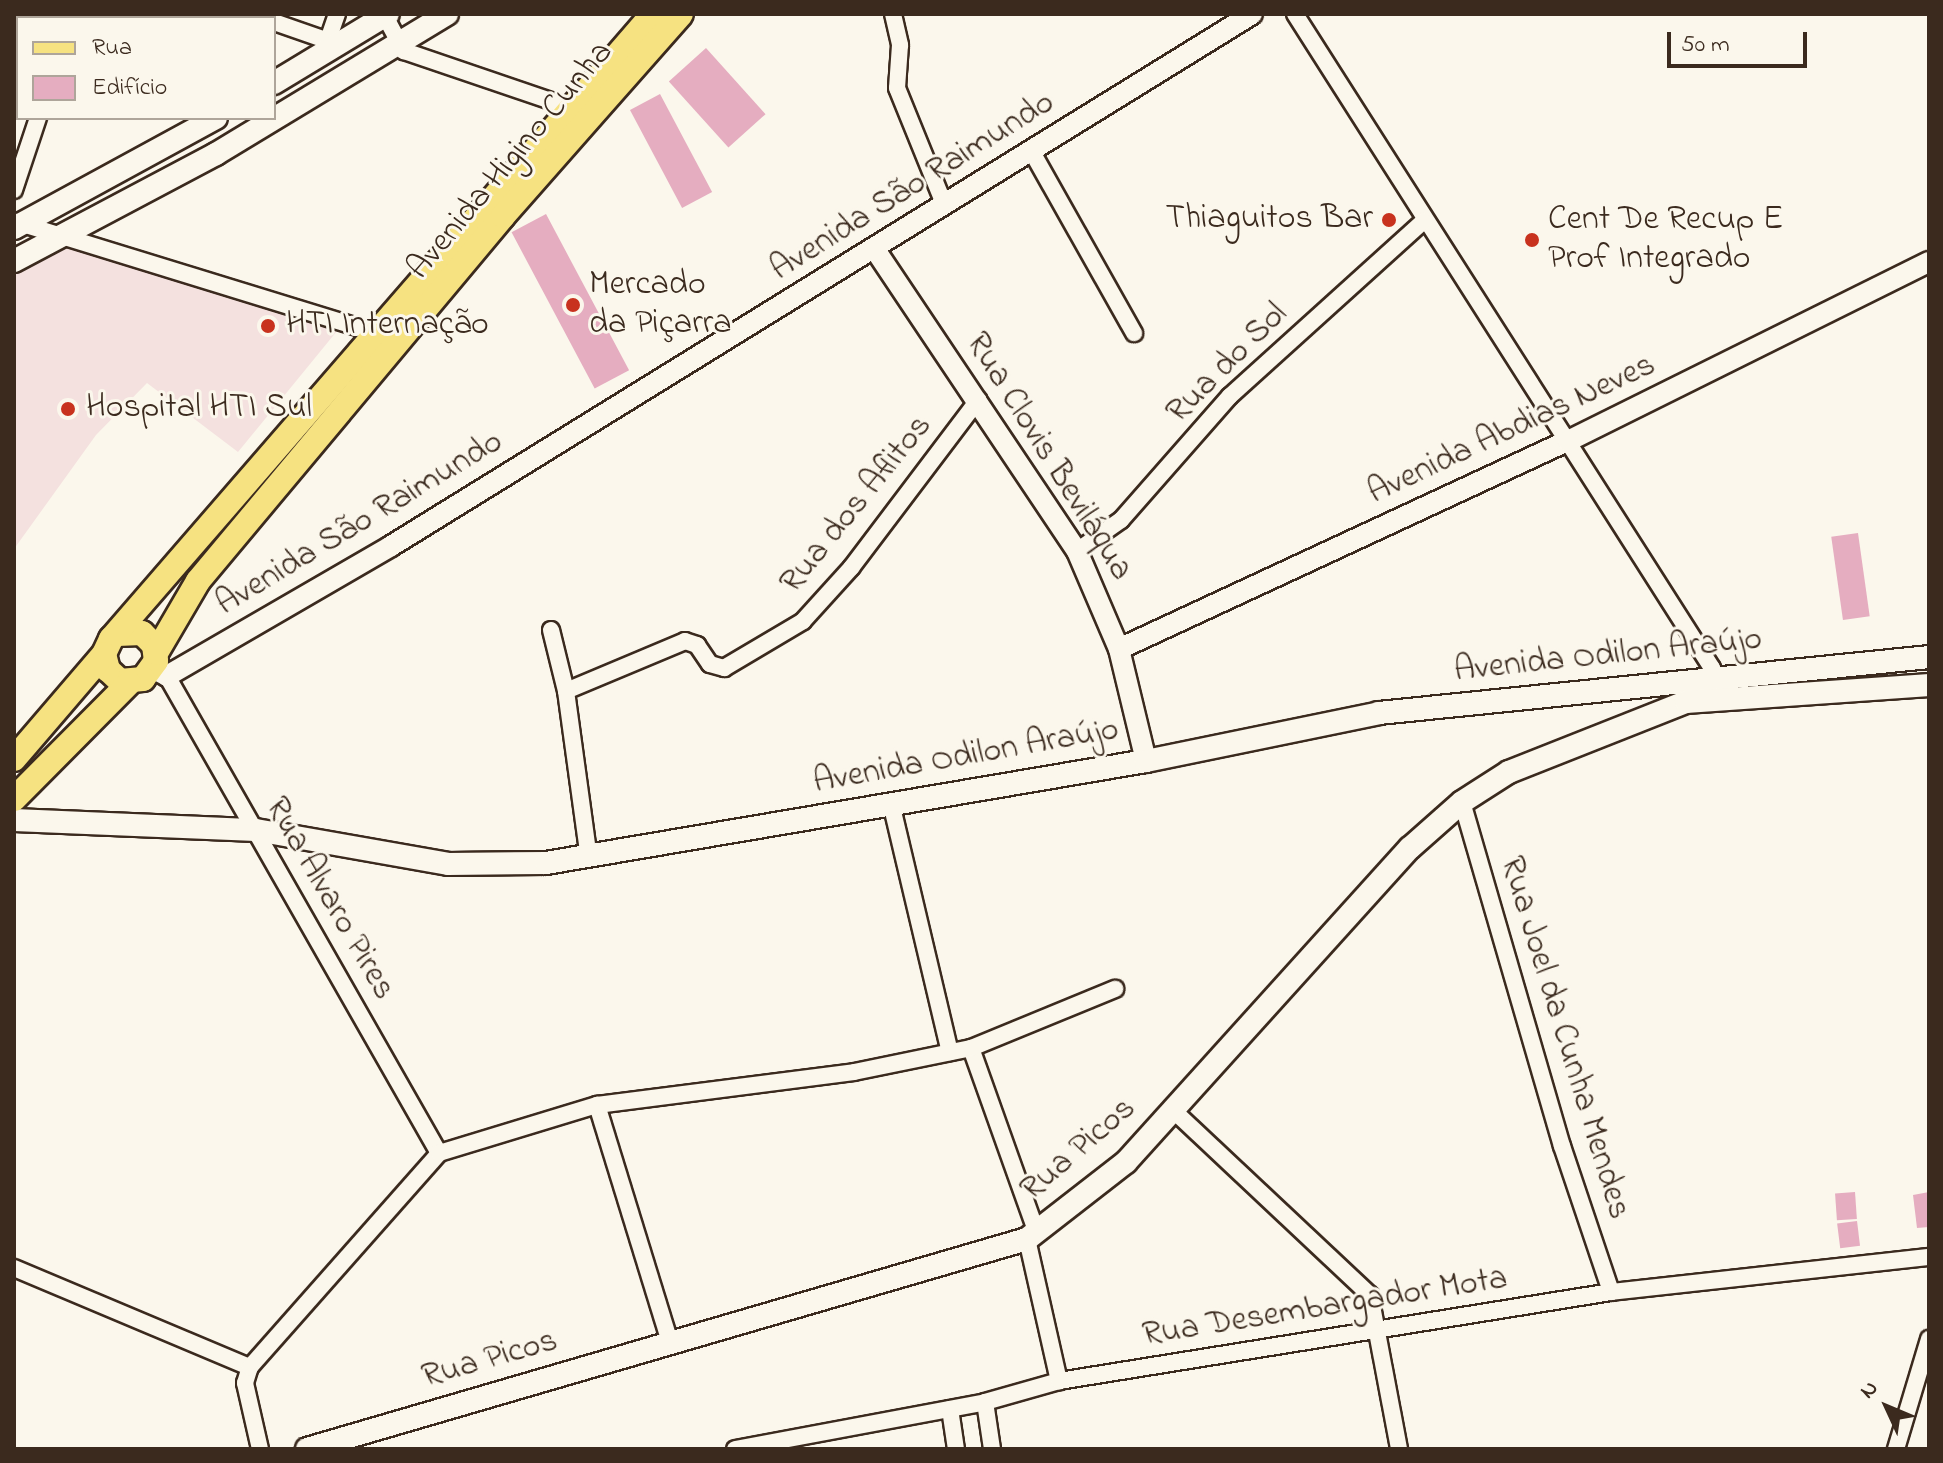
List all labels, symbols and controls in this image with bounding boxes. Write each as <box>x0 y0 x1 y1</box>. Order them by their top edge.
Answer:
legend <box>16 16 276 120</box>
scale bar <box>1671 16 1811 66</box>
text: 50 m <box>1681 28 1730 63</box>
text: Rua <box>92 31 132 66</box>
street label: Avenida Higino Cunha <box>399 33 623 289</box>
text: Edifício <box>92 71 167 106</box>
street label: Avenida São Raimundo <box>764 83 1062 291</box>
place label: Thiaguitos Bar <box>1165 200 1373 240</box>
place label: Cent De Recup E Prof Integrado <box>1548 200 1783 280</box>
marker: Thiaguitos Bar <box>1380 211 1398 229</box>
marker: Cent De Recup E Prof Integrado <box>1523 231 1541 249</box>
place label: Mercado da Piçarra <box>589 265 732 344</box>
street label: Rua do Sol <box>1159 295 1297 433</box>
marker: Mercado da Piçarra <box>564 296 582 314</box>
place label: HTI Internação <box>286 306 489 346</box>
marker: HTI Internação <box>257 315 279 337</box>
street label: Rua Clovis Beviláqua <box>955 326 1141 588</box>
street label: Avenida Abdias Neves <box>1362 346 1662 514</box>
place label: Hospital HTI Sul <box>86 389 312 429</box>
marker: Hospital HTI Sul <box>57 398 79 420</box>
street label: Rua dos Aflitos <box>772 407 942 603</box>
street label: Avenida São Raimundo <box>209 422 511 626</box>
street label: Avenida Odilon Araújo <box>1452 620 1764 692</box>
street label: Avenida Odilon Araújo <box>810 710 1122 804</box>
street label: Rua Alvaro Pires <box>255 791 403 1007</box>
street label: Rua Joel da Cunha Mendes <box>1489 852 1639 1224</box>
street label: Rua Picos <box>1013 1089 1145 1211</box>
street label: Rua Desembargador Mota <box>1140 1259 1510 1357</box>
street label: Rua Picos <box>418 1321 562 1399</box>
north arrow <box>1847 1367 1927 1447</box>
text: N <box>1853 1374 1886 1407</box>

